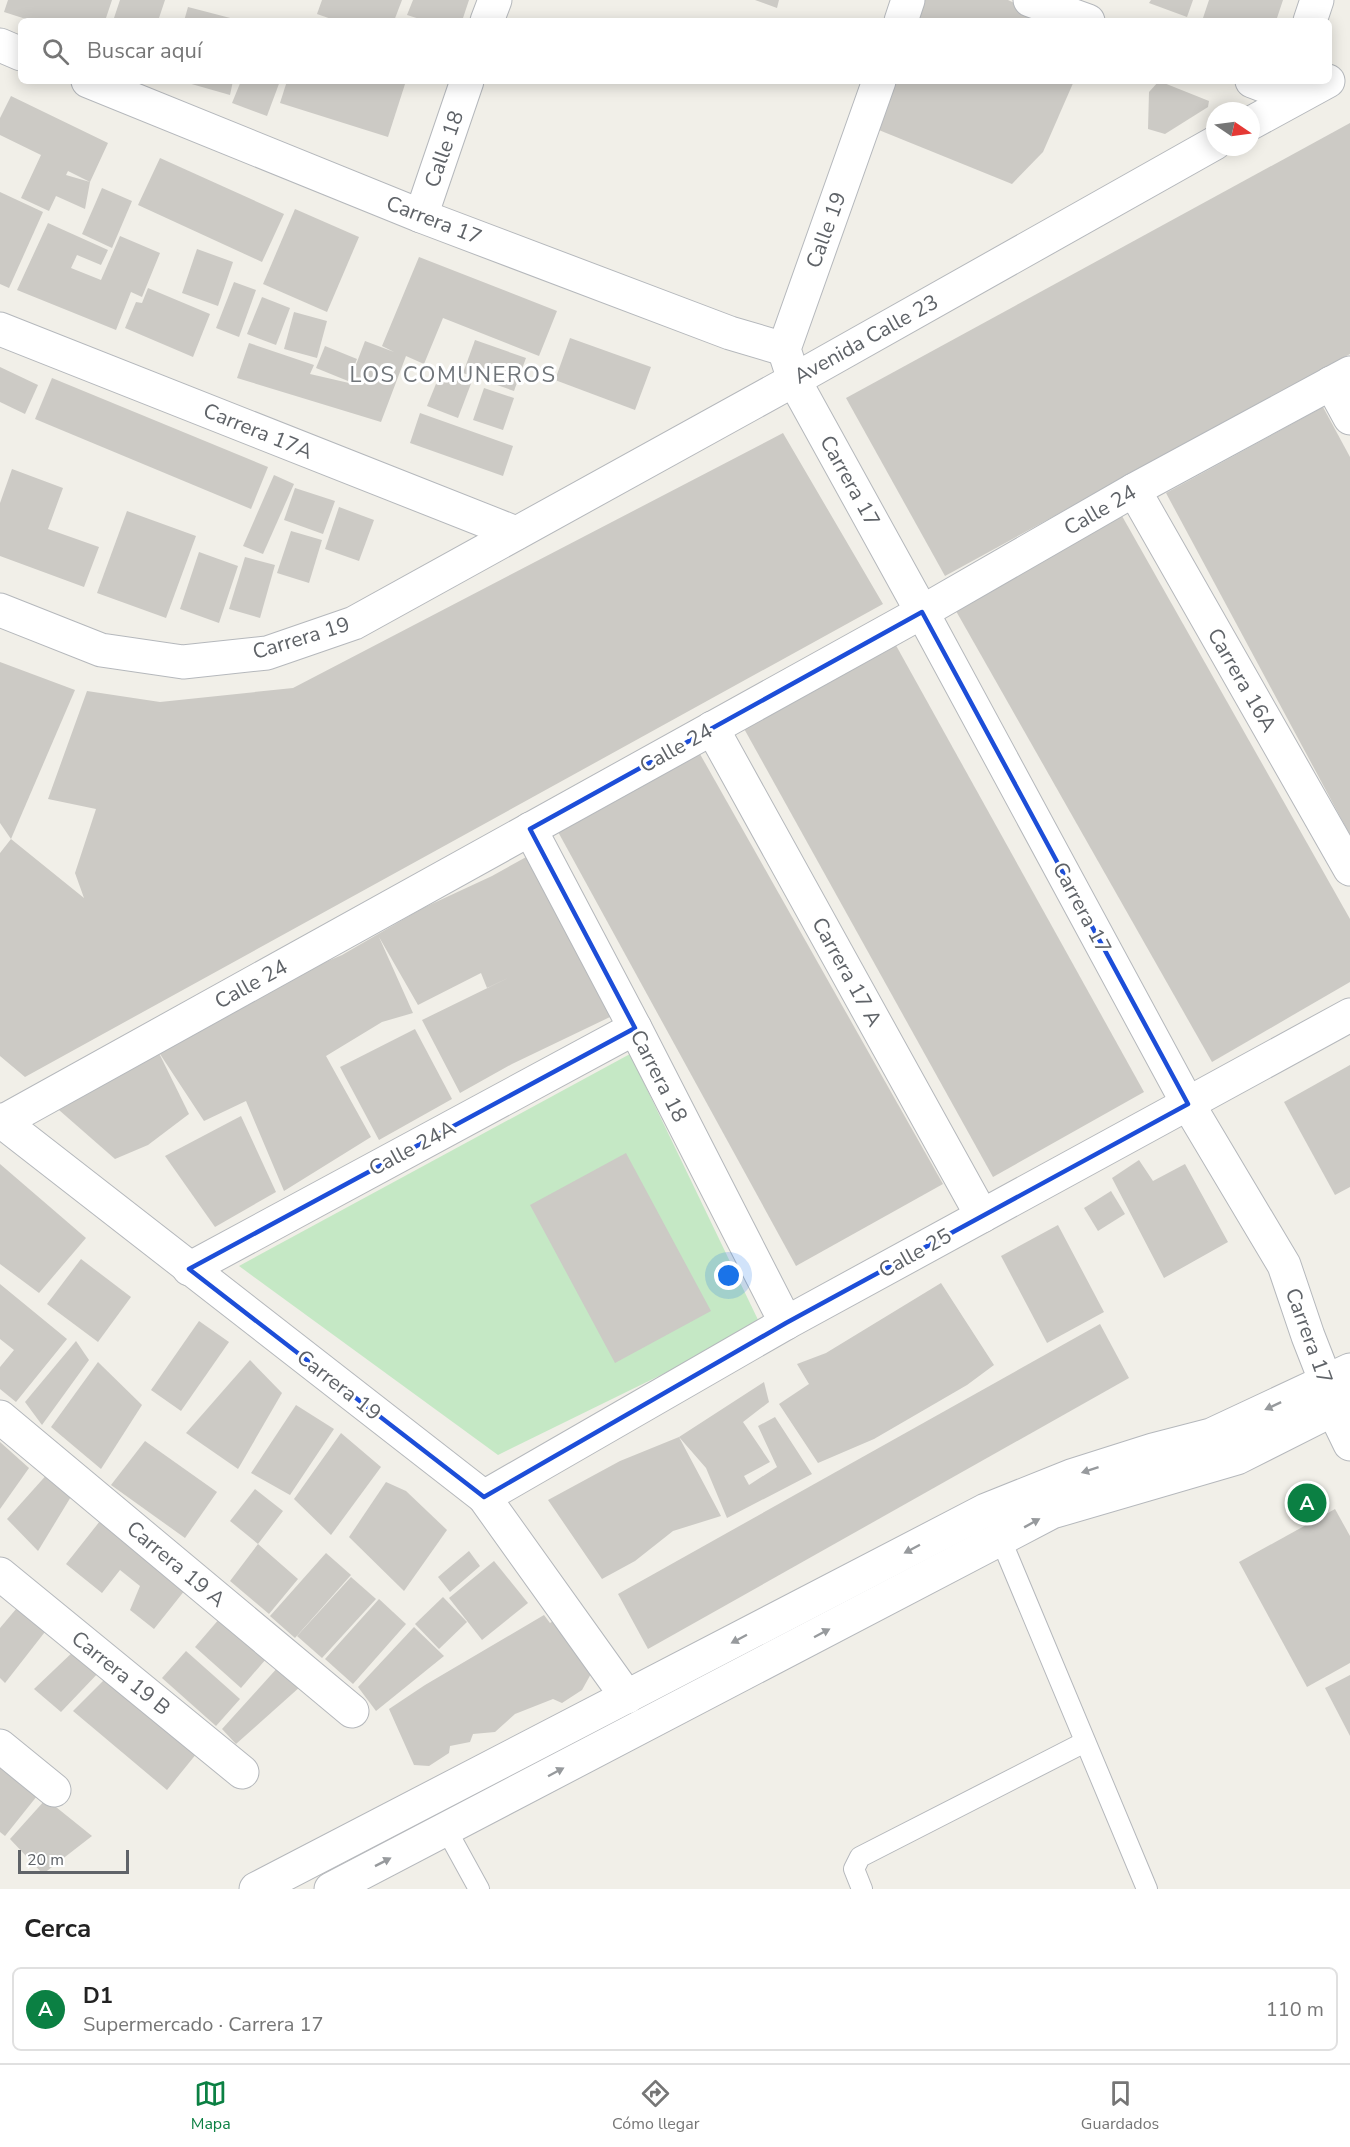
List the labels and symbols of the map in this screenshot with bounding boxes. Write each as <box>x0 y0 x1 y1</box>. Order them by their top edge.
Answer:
north arrow <box>1206 102 1260 156</box>
street label: Calle 18 <box>418 107 470 191</box>
street label: Calle 19 <box>799 188 853 272</box>
street label: Carrera 17 <box>382 189 486 251</box>
street label: Avenida Calle 23 <box>789 288 943 390</box>
district label: LOS COMUNEROS <box>350 360 556 390</box>
street label: Carrera 17A <box>199 396 317 466</box>
street label: Carrera 17 <box>813 430 887 532</box>
street label: Calle 24 <box>1059 478 1141 542</box>
street label: Carrera 19 <box>249 610 353 666</box>
street label: Carrera 16A <box>1201 623 1283 737</box>
street label: Calle 24 <box>635 717 717 779</box>
street label: Carrera 17 <box>1046 857 1118 959</box>
street label: Carrera 17 A <box>805 912 889 1032</box>
street label: Calle 24 <box>210 953 292 1015</box>
street label: Carrera 18 <box>624 1025 694 1127</box>
street label: Calle 24A <box>364 1113 460 1183</box>
street label: Calle 25 <box>874 1222 956 1284</box>
your location <box>714 1261 743 1290</box>
street label: Carrera 17 <box>1279 1284 1339 1388</box>
street label: Carrera 19 <box>291 1343 387 1427</box>
one-way arrow <box>1264 1401 1282 1411</box>
one-way arrow <box>1081 1466 1099 1475</box>
pin: A <box>1288 1480 1326 1526</box>
street label: Carrera 19 A <box>121 1514 231 1614</box>
one-way arrow <box>1024 1518 1041 1528</box>
one-way arrow <box>903 1544 920 1554</box>
street label: Carrera 19 B <box>66 1624 176 1722</box>
one-way arrow <box>814 1628 831 1638</box>
one-way arrow <box>730 1634 747 1644</box>
one-way arrow <box>548 1767 565 1777</box>
scale bar <box>18 1847 129 1874</box>
one-way arrow <box>375 1857 392 1867</box>

